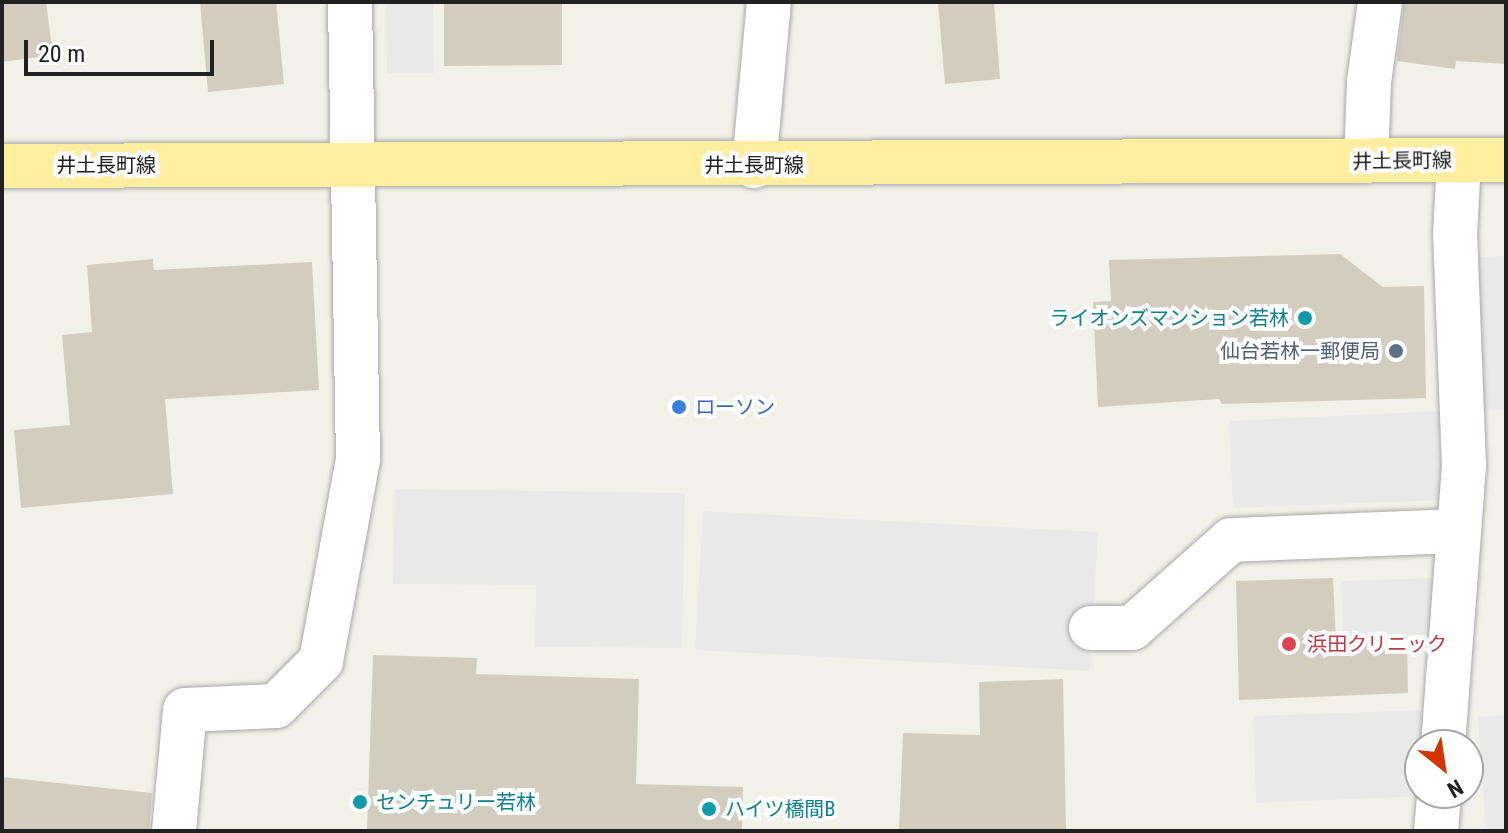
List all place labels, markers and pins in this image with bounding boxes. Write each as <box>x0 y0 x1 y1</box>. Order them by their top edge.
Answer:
place label: ライオンズマンション若林 <box>1049 306 1289 330</box>
marker: ライオンズマンション若林 <box>1296 309 1314 327</box>
place label: 仙台若林一郵便局 <box>1220 339 1380 363</box>
marker: 仙台若林一郵便局 <box>1387 342 1405 360</box>
place label: ローソン <box>695 395 775 419</box>
marker: ローソン <box>670 398 688 416</box>
place label: 浜田クリニック <box>1307 632 1447 656</box>
marker: 浜田クリニック <box>1278 633 1300 655</box>
place label: センチュリー若林 <box>376 790 536 814</box>
marker: センチュリー若林 <box>351 793 369 811</box>
place label: ハイツ橋間B <box>725 797 836 821</box>
marker: ハイツ橋間B <box>700 800 718 818</box>

